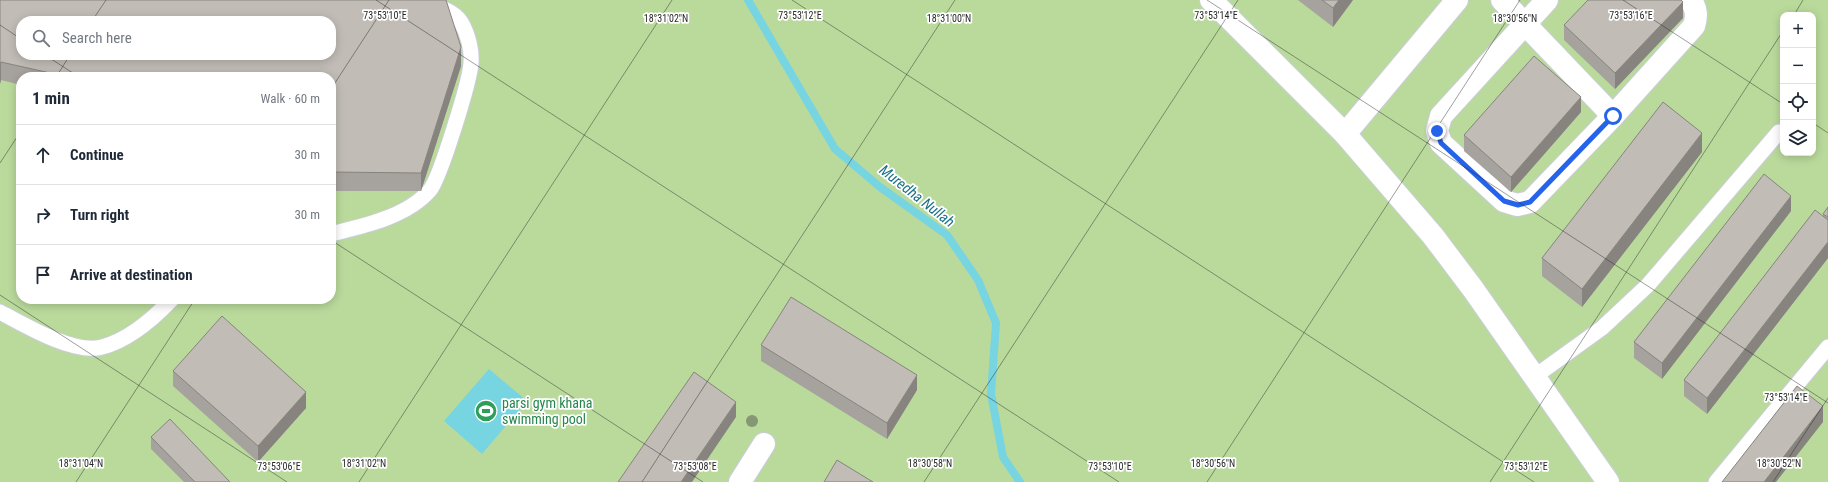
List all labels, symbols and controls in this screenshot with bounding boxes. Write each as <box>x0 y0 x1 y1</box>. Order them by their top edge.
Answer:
text: 73°53'10"E <box>363 10 407 21</box>
text: 73°53'12"E <box>778 10 822 21</box>
text: 73°53'14"E <box>1194 10 1238 21</box>
text: 73°53'16"E <box>1609 10 1653 21</box>
map controls <box>1780 12 1816 156</box>
button: + <box>1780 12 1816 48</box>
text: 18°31'02"N <box>644 13 688 24</box>
text: 18°31'00"N <box>927 13 971 24</box>
text: 18°30'56"N <box>1493 13 1537 24</box>
search box <box>16 16 336 60</box>
icon: search <box>30 27 52 49</box>
text: Search here <box>62 29 132 47</box>
button: − <box>1780 48 1816 84</box>
button: locate <box>1780 84 1816 120</box>
text: 1 min <box>32 88 70 108</box>
text: Walk · 60 m <box>260 91 320 106</box>
route start <box>1604 107 1622 125</box>
button: layers <box>1780 120 1816 156</box>
route end <box>1428 122 1446 140</box>
icon: ahead <box>32 144 54 166</box>
text: Continue <box>70 146 124 164</box>
text: 30 m <box>294 147 320 162</box>
water label: Muredha Nullah <box>876 161 958 231</box>
icon: right <box>32 204 54 226</box>
text: Turn right <box>70 206 129 224</box>
text: 30 m <box>294 207 320 222</box>
icon: arrive <box>32 264 54 286</box>
text: Arrive at destination <box>70 266 193 284</box>
text: 73°53'14"E <box>1764 392 1808 403</box>
place label: parsi gym khana swimming pool <box>502 395 592 427</box>
sports icon: parsi gym khana swimming pool <box>473 398 499 424</box>
text: 18°31'04"N <box>59 458 103 469</box>
text: 18°31'02"N <box>342 458 386 469</box>
text: 18°30'58"N <box>908 458 952 469</box>
text: 18°30'56"N <box>1191 458 1235 469</box>
text: 18°30'52"N <box>1757 458 1801 469</box>
text: 73°53'06"E <box>257 461 301 472</box>
text: 73°53'08"E <box>673 461 717 472</box>
text: 73°53'10"E <box>1088 461 1132 472</box>
text: 73°53'12"E <box>1504 461 1548 472</box>

